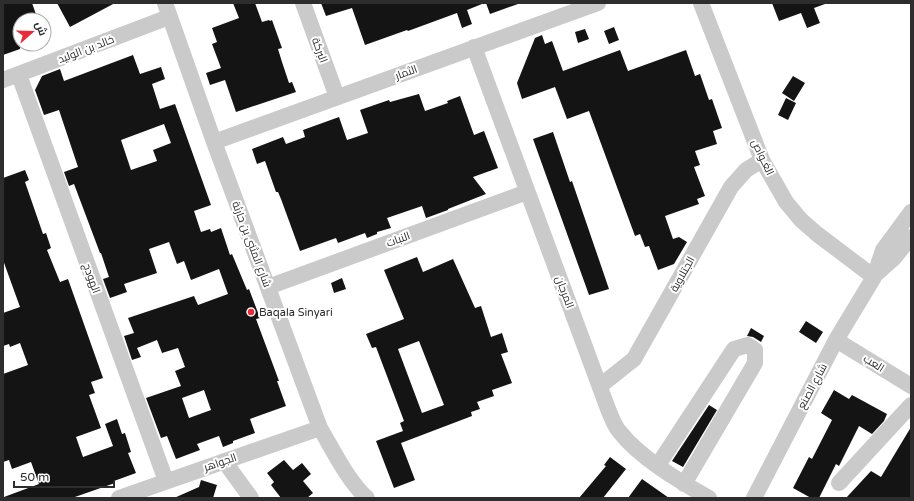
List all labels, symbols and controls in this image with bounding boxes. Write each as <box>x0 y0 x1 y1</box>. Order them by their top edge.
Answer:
north arrow <box>12 12 52 52</box>
text: ش <box>32 20 49 38</box>
street label: خالد بن الوليد <box>56 33 116 66</box>
street label: البركة <box>309 36 330 65</box>
street label: الثمار <box>392 62 419 83</box>
street label: الغـواص <box>749 137 777 177</box>
street label: شارع المثنى بن حارثة <box>228 199 274 289</box>
street label: النبات <box>384 229 412 250</box>
street label: الجتلاوية <box>667 254 697 294</box>
street label: الهودج <box>79 261 103 295</box>
street label: المرجان <box>552 274 577 310</box>
place label: Baqala Sinyari <box>259 306 333 319</box>
marker: Baqala Sinyari <box>246 307 256 317</box>
street label: العب <box>861 352 886 375</box>
street label: شارع الصنع <box>795 361 831 412</box>
street label: الجواهر <box>201 451 238 474</box>
scale bar <box>14 463 114 489</box>
text: 50 m <box>20 470 49 484</box>

